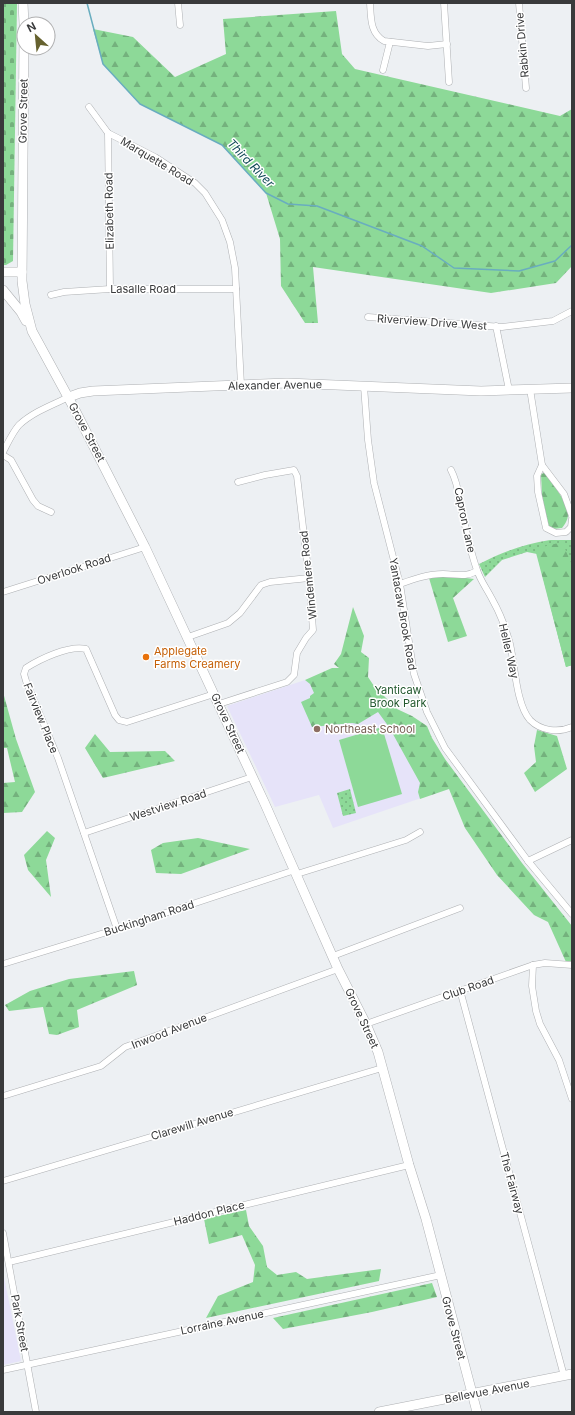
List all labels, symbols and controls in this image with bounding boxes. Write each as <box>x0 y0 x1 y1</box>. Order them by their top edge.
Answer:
street label: Rabkin Drive <box>512 12 532 78</box>
north arrow <box>16 16 56 56</box>
text: N <box>25 19 38 35</box>
street label: Grove Street <box>15 78 31 144</box>
street label: Marquette Road <box>118 134 196 188</box>
water label: Third River <box>224 136 278 191</box>
street label: Elizabeth Road <box>101 172 117 250</box>
street label: Lasalle Road <box>110 282 176 296</box>
street label: Riverview Drive West <box>377 311 488 333</box>
street label: Alexander Avenue <box>228 377 322 393</box>
street label: Grove Street <box>66 400 109 464</box>
street label: Capron Lane <box>451 486 479 554</box>
street label: Windemere Road <box>296 530 320 620</box>
street label: Overlook Road <box>35 551 113 587</box>
street label: Yantacaw Brook Road <box>386 557 420 671</box>
street label: Heller Way <box>496 622 522 680</box>
place label: Applegate Farms Creamery <box>154 644 241 671</box>
marker: Applegate Farms Creamery <box>141 652 151 662</box>
street label: Fairview Place <box>20 681 62 755</box>
park label: Yanticaw Brook Park <box>369 683 427 710</box>
street label: Grove Street <box>208 691 248 756</box>
place label: Northeast School <box>325 722 415 736</box>
marker: Northeast School <box>312 724 322 734</box>
street label: Westview Road <box>128 786 208 824</box>
street label: Buckingham Road <box>102 897 196 939</box>
street label: Club Road <box>440 973 496 1003</box>
street label: Grove Street <box>342 986 382 1051</box>
street label: Inwood Avenue <box>129 1010 209 1052</box>
street label: Clarewill Avenue <box>149 1105 235 1143</box>
street label: The Fairway <box>497 1150 527 1216</box>
street label: Haddon Place <box>172 1197 246 1229</box>
street label: Park Street <box>8 1293 32 1353</box>
street label: Grove Street <box>439 1295 469 1362</box>
street label: Lorraine Avenue <box>179 1306 265 1338</box>
street label: Bellevue Avenue <box>443 1376 531 1406</box>

